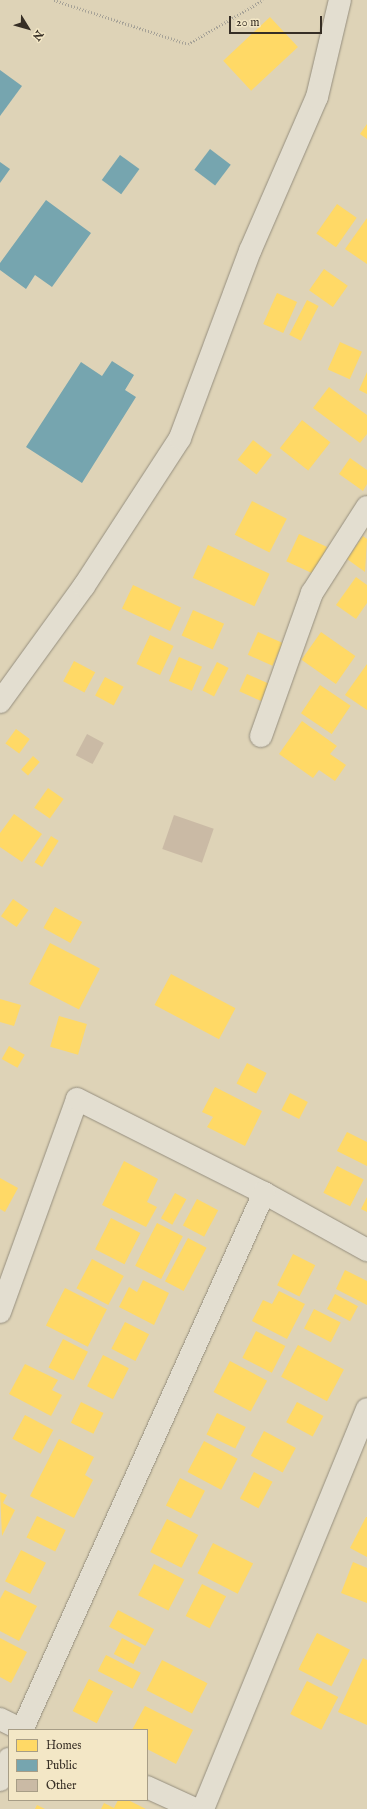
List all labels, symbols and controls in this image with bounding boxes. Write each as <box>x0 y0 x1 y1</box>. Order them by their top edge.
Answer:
north arrow <box>8 8 48 48</box>
scale bar <box>231 8 324 34</box>
text: 20 m <box>236 15 259 30</box>
text: N <box>29 27 46 43</box>
legend <box>8 1729 148 1801</box>
text: Homes <box>46 1738 82 1753</box>
text: Public <box>46 1758 77 1773</box>
text: Other <box>46 1778 76 1793</box>

